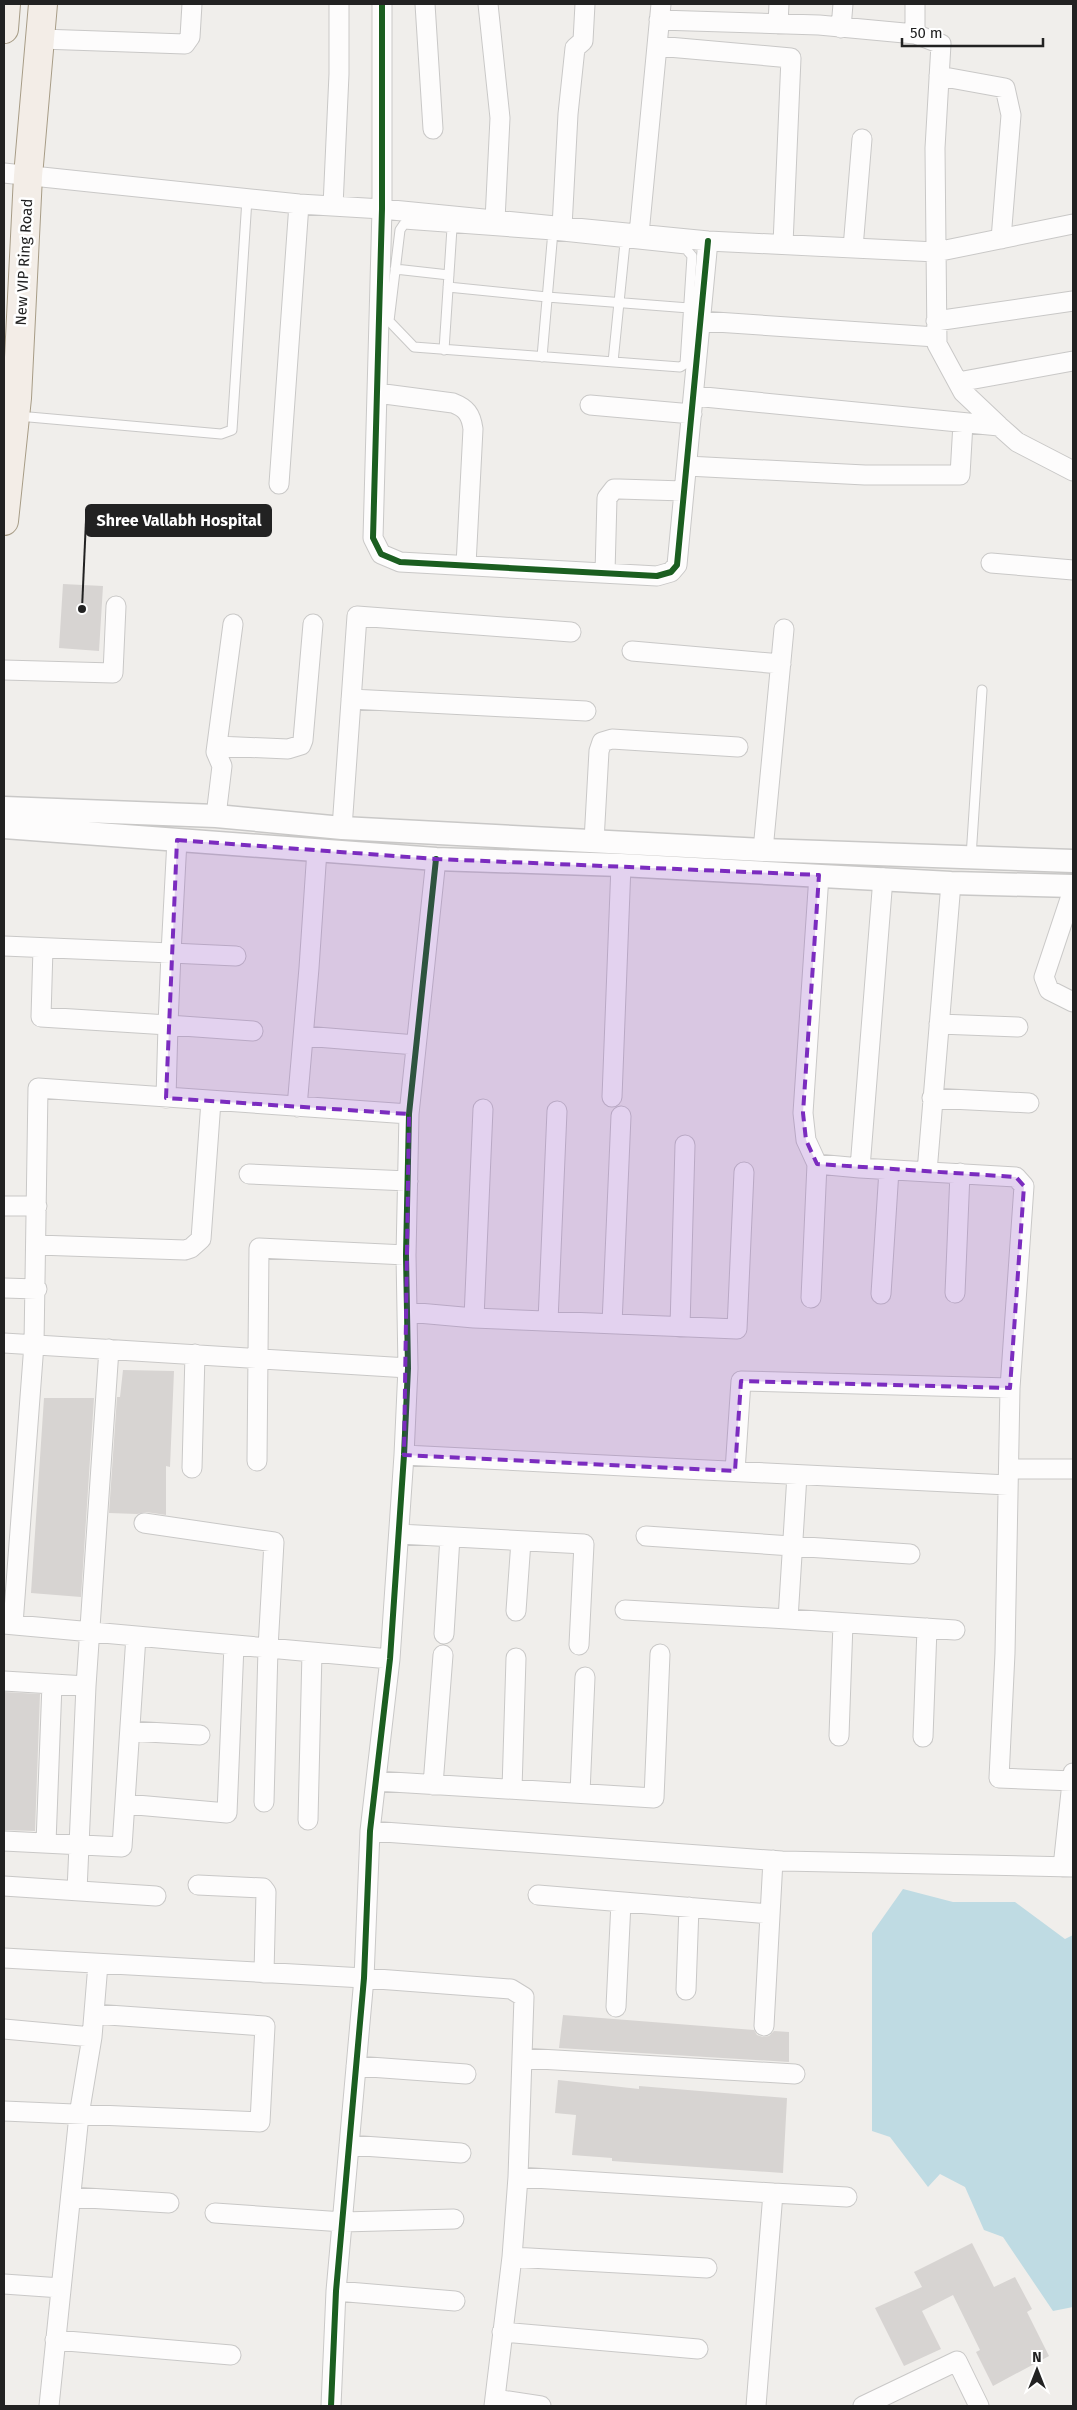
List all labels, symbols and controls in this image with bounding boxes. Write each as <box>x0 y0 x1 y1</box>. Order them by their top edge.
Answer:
scale bar <box>902 15 1043 47</box>
text: 50 m <box>910 24 943 42</box>
street label: New VIP Ring Road <box>12 198 36 326</box>
callout: Shree Vallabh Hospital <box>86 505 271 536</box>
text: Shree Vallabh Hospital <box>97 511 262 530</box>
north arrow <box>1012 2345 1062 2395</box>
text: N <box>1032 2349 1042 2366</box>

